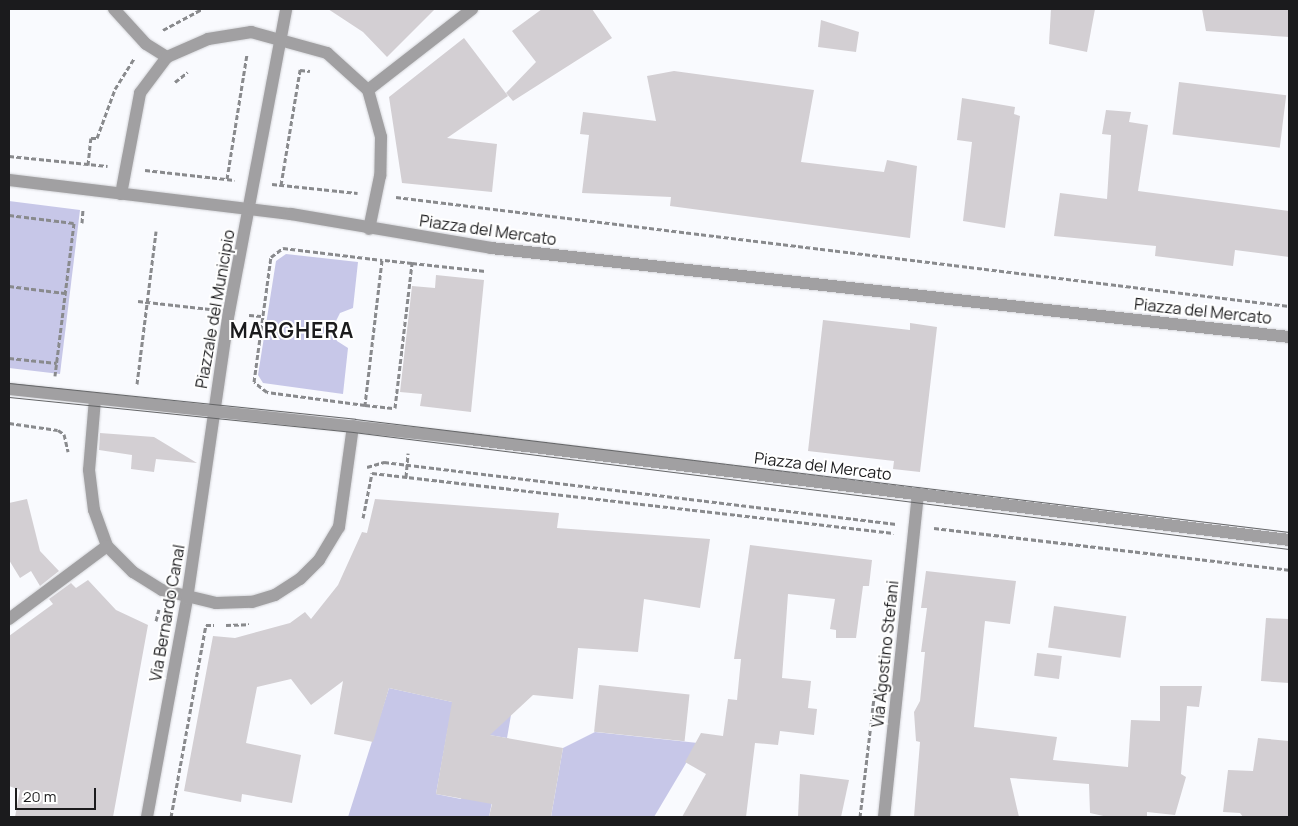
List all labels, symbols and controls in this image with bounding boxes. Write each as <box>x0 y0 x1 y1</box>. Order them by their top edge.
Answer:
street label: Piazza del Mercato <box>418 211 558 249</box>
street label: Piazzale del Municipio <box>192 228 238 390</box>
street label: Piazza del Mercato <box>1133 294 1273 328</box>
district label: MARGHERA <box>229 317 355 343</box>
street label: Piazza del Mercato <box>753 448 893 484</box>
street label: Via Bernardo Canal <box>146 543 188 683</box>
street label: Via Agostino Stefani <box>868 580 902 728</box>
scale bar <box>18 778 99 810</box>
text: 20 m <box>23 786 56 807</box>

